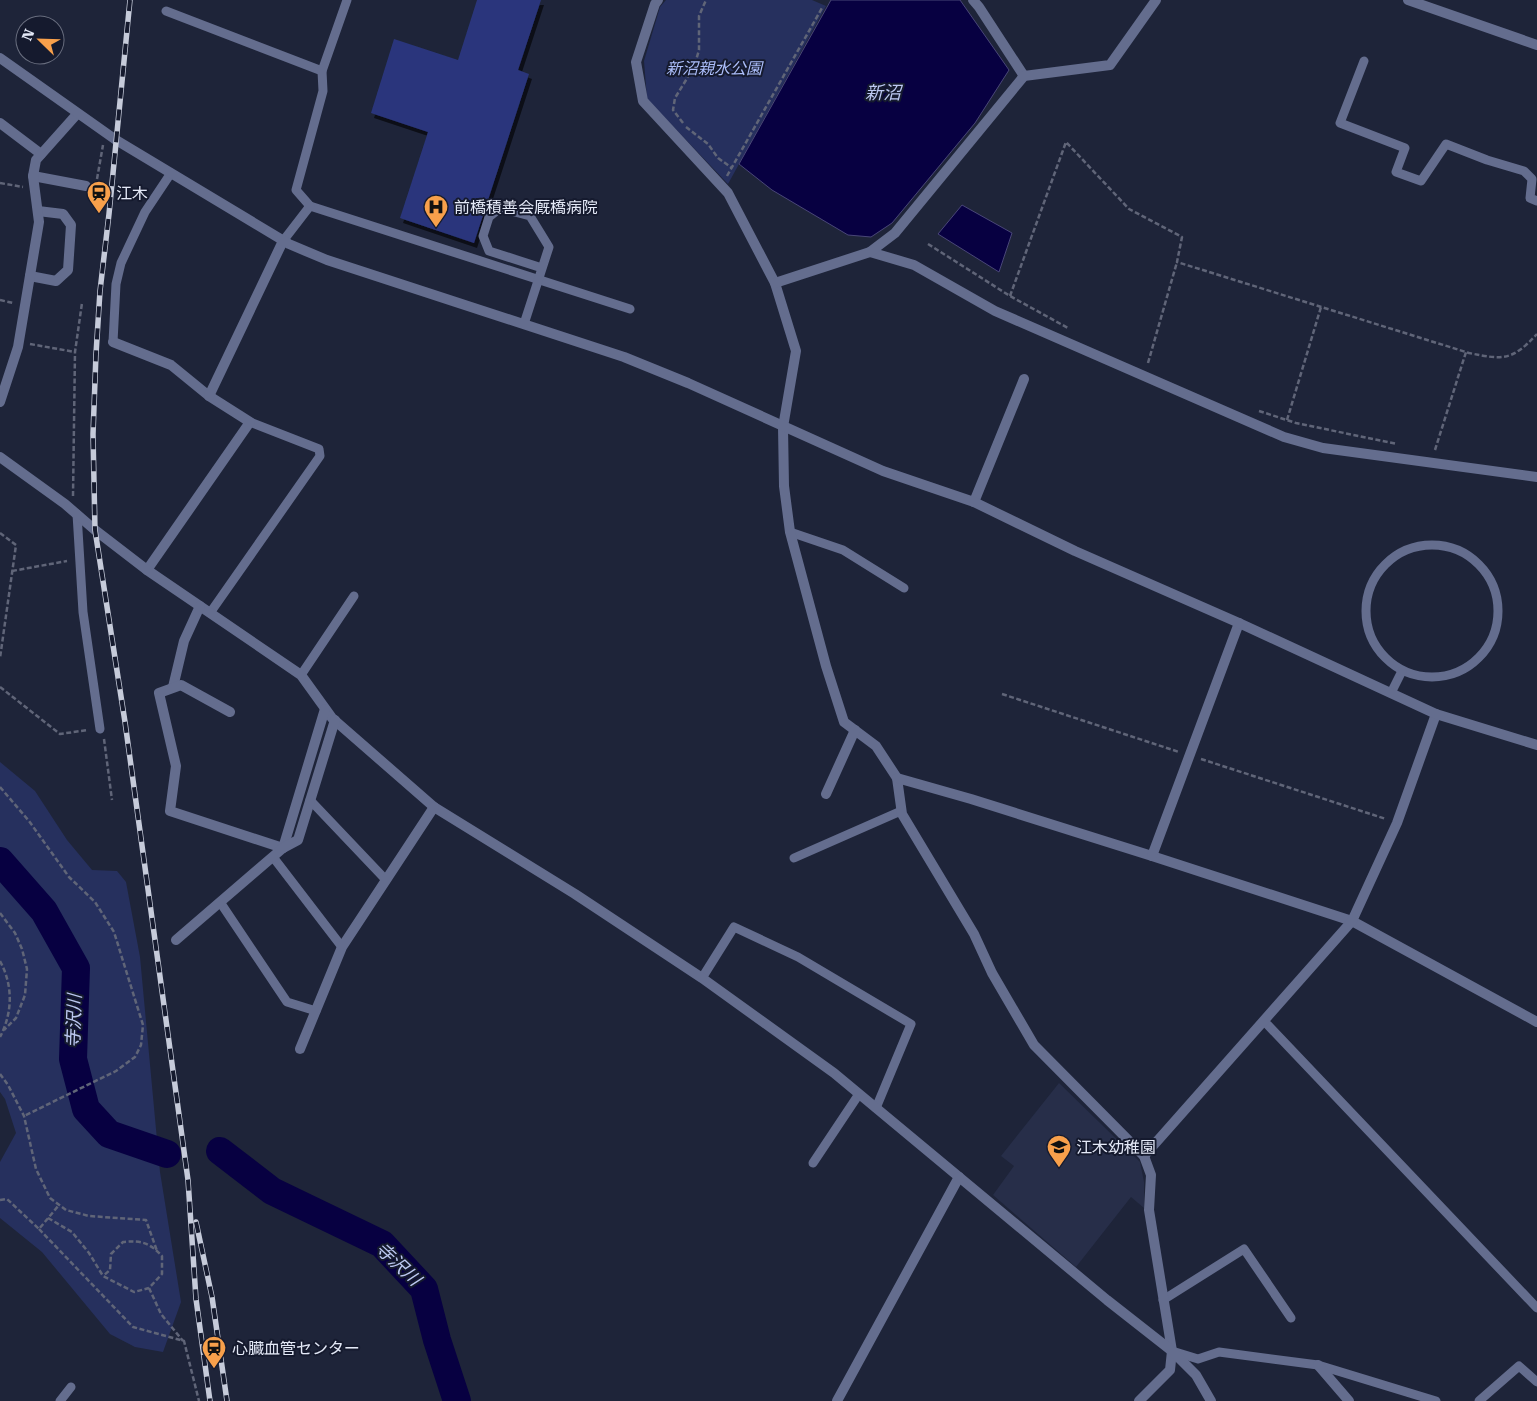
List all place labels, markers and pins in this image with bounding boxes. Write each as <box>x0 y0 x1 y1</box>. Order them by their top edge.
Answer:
station icon: 江木 <box>86 180 112 214</box>
place label: 江木 <box>116 184 148 203</box>
hospital icon: 前橋積善会厩橋病院 <box>423 194 449 228</box>
place label: 前橋積善会厩橋病院 <box>454 198 598 217</box>
school or university icon: 江木幼稚園 <box>1046 1134 1072 1168</box>
place label: 江木幼稚園 <box>1076 1138 1156 1157</box>
station icon: 心臓血管センター <box>201 1335 227 1369</box>
place label: 心臓血管センター <box>232 1339 360 1358</box>

